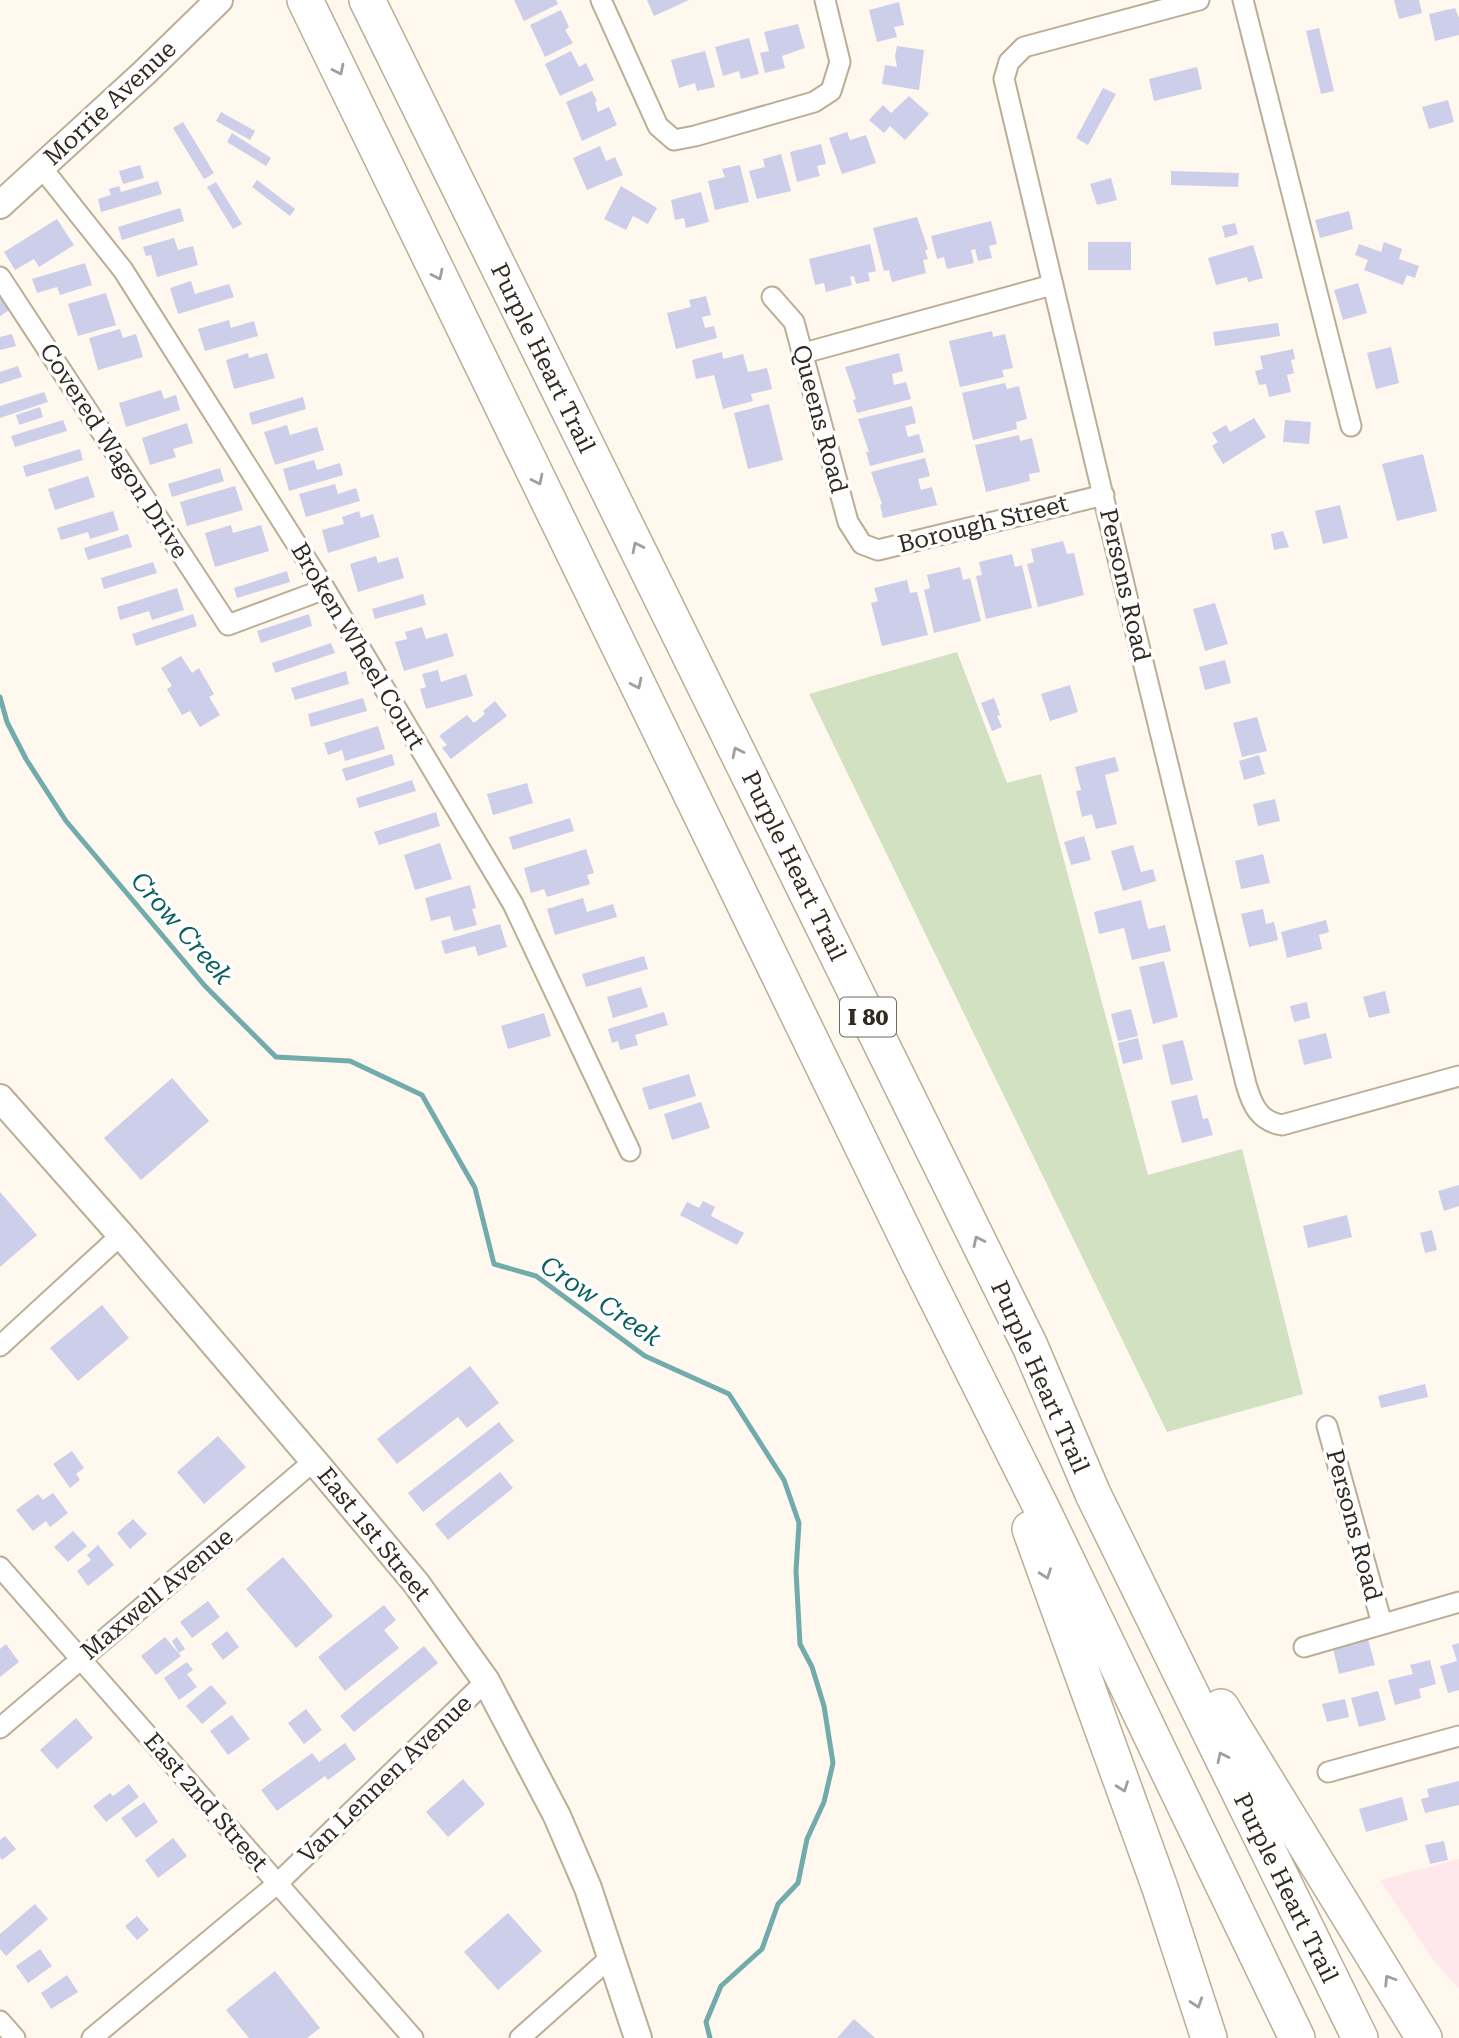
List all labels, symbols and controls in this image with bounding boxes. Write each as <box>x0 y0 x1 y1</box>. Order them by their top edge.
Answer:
street label: Morrie Avenue <box>38 35 182 171</box>
one-way arrow <box>331 63 345 75</box>
street label: Purple Heart Trail <box>485 259 601 457</box>
one-way arrow <box>430 268 444 280</box>
street label: Covered Wagon Drive <box>34 338 194 564</box>
street label: Queens Road <box>787 342 853 496</box>
one-way arrow <box>530 473 544 485</box>
street label: Borough Street <box>895 489 1071 559</box>
street label: Persons Road <box>1094 506 1156 664</box>
street label: Broken Wheel Court <box>285 538 431 754</box>
one-way arrow <box>631 542 645 554</box>
one-way arrow <box>629 677 643 689</box>
one-way arrow <box>731 747 745 759</box>
street label: Purple Heart Trail <box>736 767 852 965</box>
water label: Crow Creek <box>125 866 240 991</box>
road number: I 80 <box>840 998 896 1036</box>
one-way arrow <box>972 1236 986 1248</box>
water label: Crow Creek <box>535 1250 668 1353</box>
street label: Purple Heart Trail <box>985 1277 1095 1477</box>
street label: Persons Road <box>1320 1446 1388 1604</box>
street label: East 1st Street <box>312 1462 436 1606</box>
street label: Maxwell Avenue <box>75 1522 239 1666</box>
one-way arrow <box>1038 1567 1052 1579</box>
street label: Van Lennen Avenue <box>293 1689 477 1869</box>
street label: East 2nd Street <box>138 1727 274 1877</box>
one-way arrow <box>1217 1752 1231 1764</box>
one-way arrow <box>1115 1781 1129 1793</box>
street label: Purple Heart Trail <box>1228 1789 1344 1987</box>
one-way arrow <box>1384 1975 1397 1988</box>
one-way arrow <box>1189 1996 1203 2008</box>

